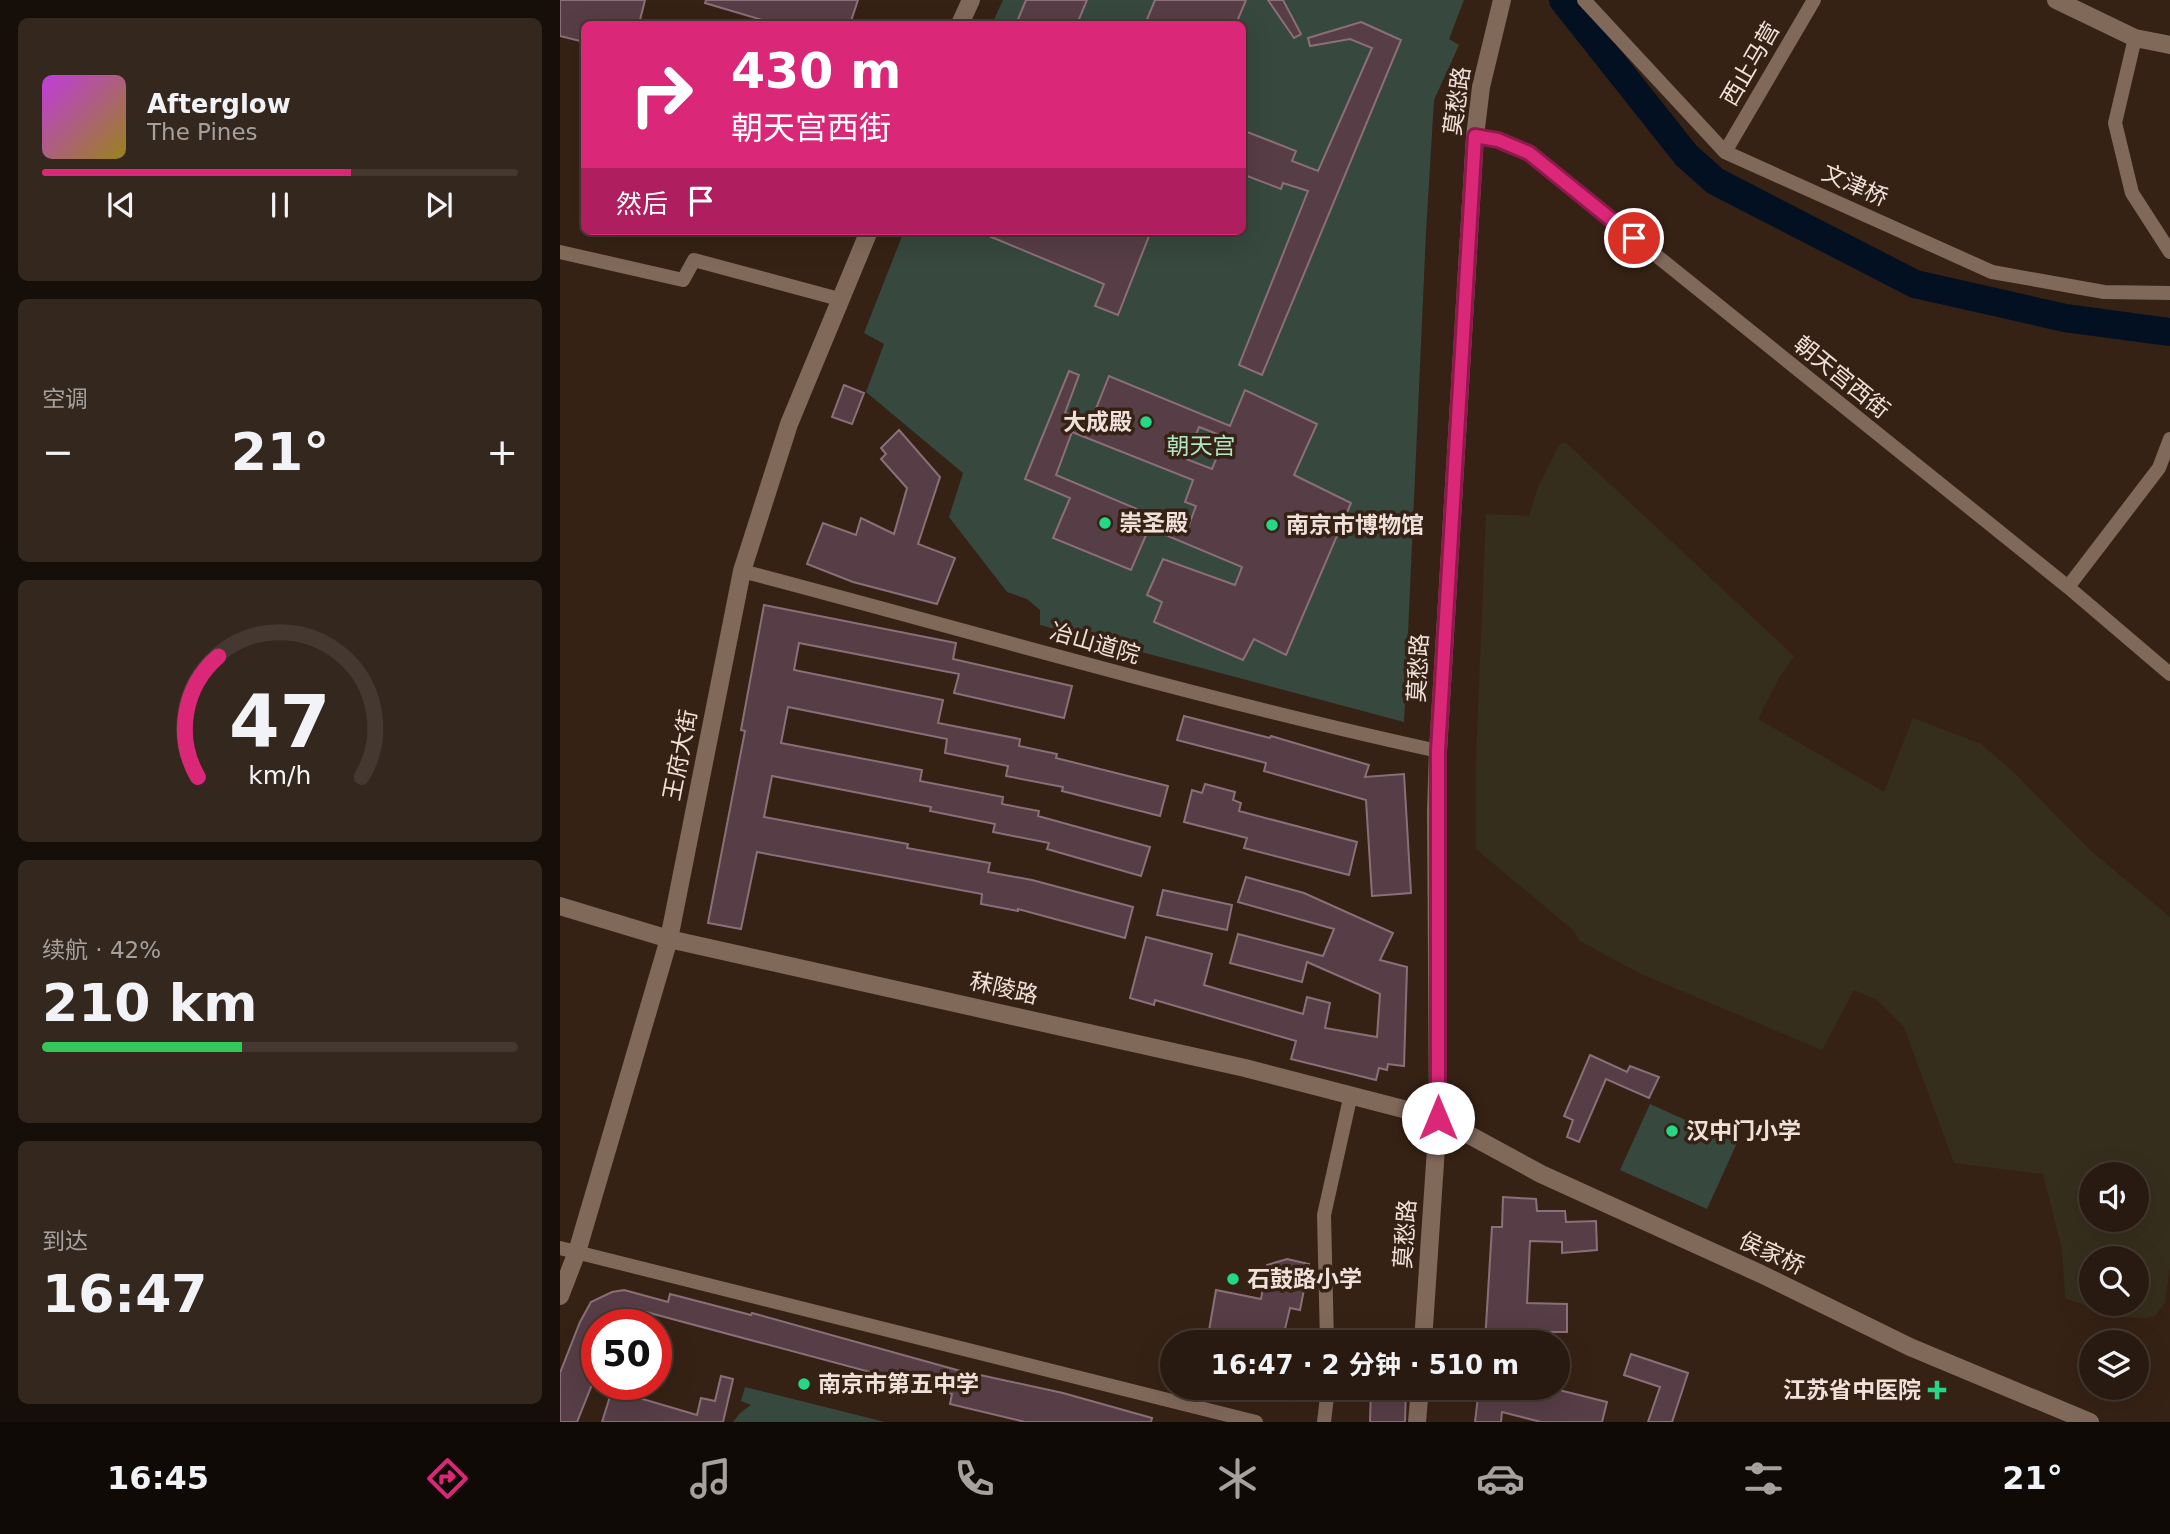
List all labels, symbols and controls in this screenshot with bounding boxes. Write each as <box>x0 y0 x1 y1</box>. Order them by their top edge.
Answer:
street label: 西止马营 <box>1716 18 1784 110</box>
text: 430 m <box>731 43 901 100</box>
icon: right <box>616 49 707 140</box>
street label: 莫愁路 <box>1439 65 1475 137</box>
text: Afterglow <box>147 89 291 119</box>
text: 朝天宫西街 <box>731 109 891 147</box>
text: The Pines <box>147 119 258 145</box>
street label: 文津桥 <box>1818 159 1892 211</box>
icon: arrive <box>682 182 720 220</box>
icon: previous <box>102 186 140 224</box>
icon: pause <box>261 186 299 224</box>
icon: next <box>420 186 458 224</box>
text: 然后 <box>616 189 668 219</box>
pin <box>1604 208 1664 268</box>
icon: arrive <box>1615 219 1653 257</box>
street label: 朝天宫西街 <box>1789 331 1895 423</box>
text: 空调 <box>42 386 88 412</box>
place label: 大成殿 <box>1063 409 1132 435</box>
marker: 大成殿 <box>1138 414 1154 430</box>
text: 21° <box>231 422 329 482</box>
text: − <box>42 430 74 474</box>
text: + <box>486 430 518 474</box>
park label: 朝天宫 <box>1167 433 1236 459</box>
place label: 崇圣殿 <box>1119 510 1188 536</box>
place label: 南京市博物馆 <box>1286 512 1424 538</box>
marker: 崇圣殿 <box>1097 515 1113 531</box>
marker: 南京市博物馆 <box>1264 517 1280 533</box>
street label: 冶山道院 <box>1047 618 1143 668</box>
street label: 莫愁路 <box>1403 633 1433 703</box>
text: 47 <box>229 679 331 764</box>
street label: 王府大街 <box>658 707 702 803</box>
text: km/h <box>248 761 312 790</box>
text: 续航 · 42% <box>42 937 161 963</box>
street label: 秣陵路 <box>967 968 1041 1008</box>
text: 210 km <box>42 973 257 1033</box>
position arrow <box>1401 1081 1475 1155</box>
place label: 汉中门小学 <box>1686 1118 1801 1144</box>
marker: 汉中门小学 <box>1664 1123 1680 1139</box>
map controls <box>2079 1162 2149 1400</box>
button: sound <box>2079 1162 2149 1232</box>
street label: 莫愁路 <box>1390 1199 1420 1269</box>
street label: 侯家桥 <box>1735 1227 1809 1279</box>
text: 到达 <box>42 1228 88 1254</box>
button: search <box>2079 1246 2149 1316</box>
text: 16:47 <box>42 1264 208 1324</box>
place label: 石鼓路小学 <box>1247 1266 1362 1292</box>
marker: 石鼓路小学 <box>1225 1271 1241 1287</box>
speed limit sign: 50 <box>581 1309 672 1400</box>
button: layers <box>2079 1330 2149 1400</box>
text: 16:47 · 2 分钟 · 510 m <box>1211 1350 1519 1380</box>
place label: 南京市第五中学 <box>818 1371 979 1397</box>
marker: 南京市第五中学 <box>796 1376 812 1392</box>
place label: 江苏省中医院 <box>1783 1377 1921 1403</box>
marker: 江苏省中医院 <box>1927 1380 1947 1400</box>
icon: directions <box>423 1454 472 1503</box>
icon: music <box>686 1454 735 1503</box>
icon: phone <box>950 1454 999 1503</box>
icon: climate <box>1213 1454 1262 1503</box>
icon: car <box>1476 1454 1525 1503</box>
icon: filters <box>1739 1454 1788 1503</box>
text: 16:45 <box>107 1459 209 1497</box>
text: 21° <box>2002 1459 2063 1497</box>

